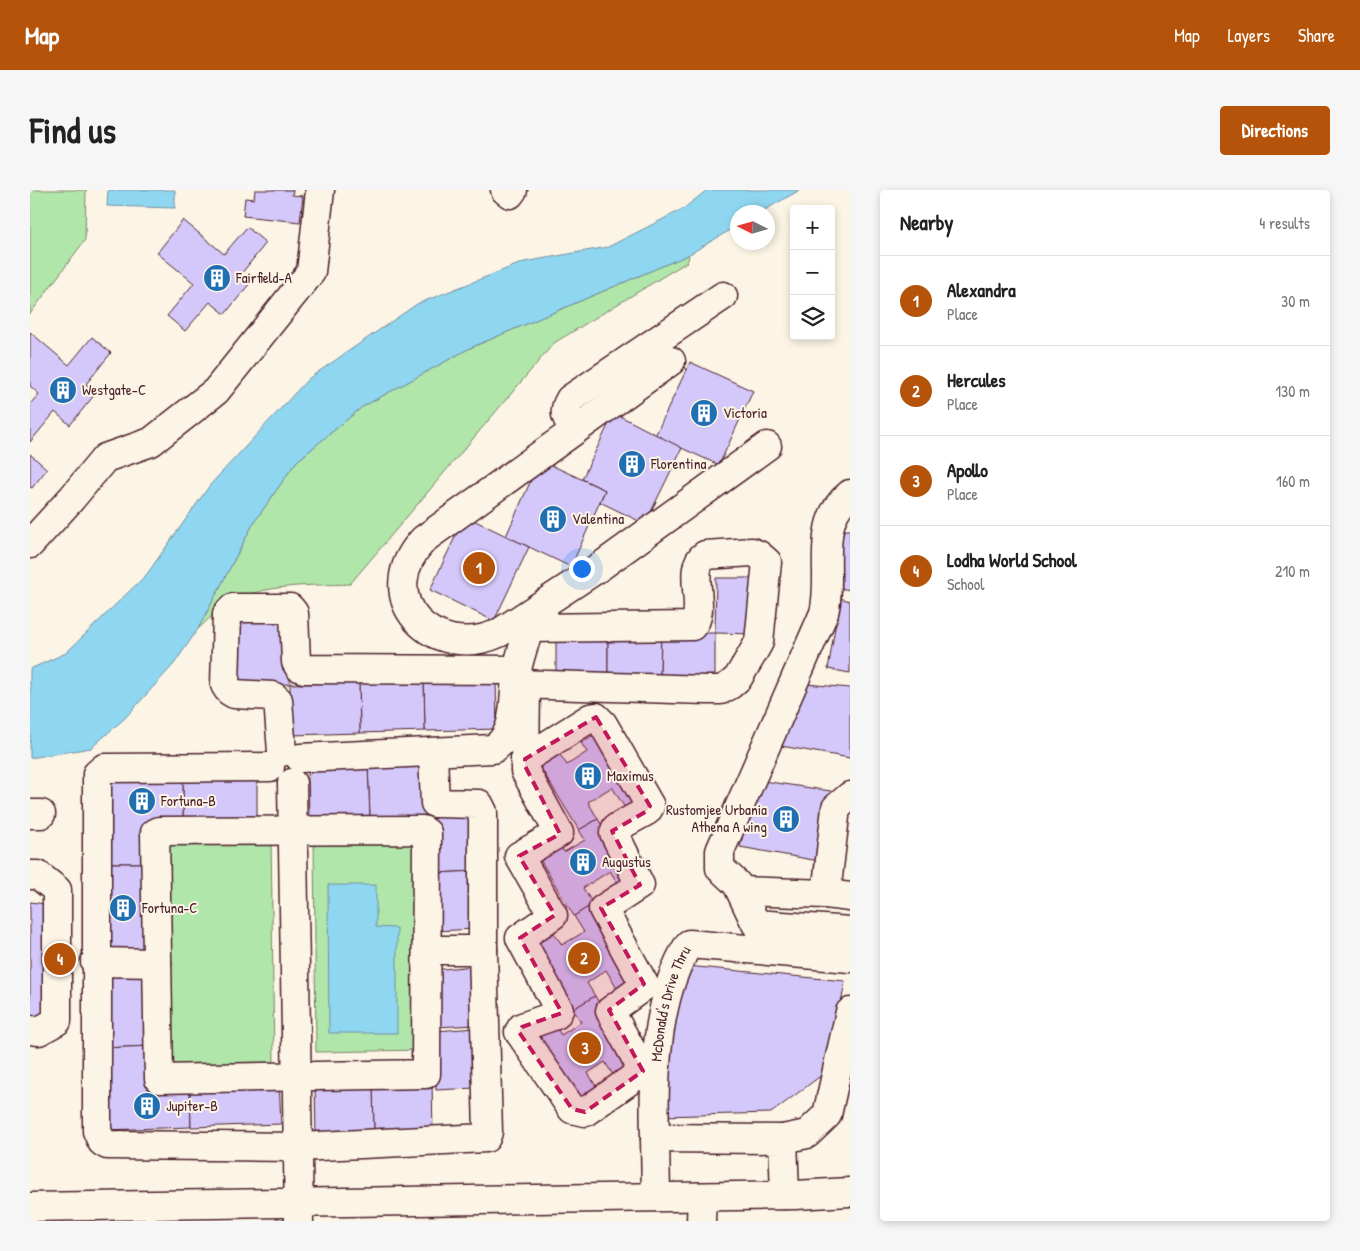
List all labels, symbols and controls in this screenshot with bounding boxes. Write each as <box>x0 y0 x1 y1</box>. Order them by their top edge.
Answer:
text: Map <box>25 19 59 51</box>
text: Map <box>1174 23 1200 48</box>
text: Layers <box>1228 23 1270 48</box>
text: Share <box>1298 23 1335 48</box>
button: Directions <box>1220 106 1330 155</box>
text: Find us <box>30 107 116 154</box>
north arrow <box>730 205 775 250</box>
map controls <box>790 205 835 340</box>
button: + <box>790 205 835 250</box>
text: Nearby <box>900 208 953 237</box>
text: 4 results <box>1259 212 1310 234</box>
button: − <box>790 250 835 295</box>
building icon: Fairfield-A <box>202 263 232 293</box>
place label: Fairfield-A <box>235 267 293 288</box>
text: Alexandra <box>947 277 1016 303</box>
text: 1 <box>913 290 919 312</box>
text: 30 m <box>1281 290 1310 312</box>
button: layers <box>790 295 835 340</box>
text: Place <box>947 303 978 325</box>
text: Hercules <box>947 367 1006 393</box>
building icon: Westgate-C <box>48 375 78 405</box>
place label: Westgate-C <box>82 379 146 400</box>
text: 2 <box>912 380 920 402</box>
text: 130 m <box>1275 380 1310 402</box>
text: Place <box>947 393 978 415</box>
building icon: Victoria <box>689 398 719 428</box>
place label: Victoria <box>723 402 767 423</box>
building icon: Florentina <box>617 449 647 479</box>
place label: Florentina <box>650 453 706 474</box>
text: Apollo <box>947 457 988 483</box>
text: 3 <box>912 470 920 492</box>
text: 160 m <box>1276 470 1310 492</box>
text: Place <box>947 483 978 505</box>
building icon: Valentina <box>538 504 568 534</box>
place label: Valentina <box>572 508 624 529</box>
text: Lodha World School <box>947 547 1077 573</box>
pin: 1 <box>463 549 495 587</box>
your location <box>569 556 595 582</box>
text: 4 <box>913 560 919 582</box>
text: 210 m <box>1275 560 1310 582</box>
text: School <box>947 573 984 595</box>
building icon: Maximus <box>573 761 603 791</box>
place label: Maximus <box>607 765 654 786</box>
building icon: Fortuna-B <box>127 786 157 816</box>
place label: Fortuna-B <box>160 790 216 811</box>
place label: Rustomjee Urbania Athena A wing <box>666 799 767 837</box>
building icon: Rustomjee Urbania Athena A wing <box>771 804 801 834</box>
building icon: Augustus <box>568 847 598 877</box>
place label: Augustus <box>602 851 651 872</box>
building icon: Fortuna-C <box>108 893 138 923</box>
place label: Fortuna-C <box>141 897 198 918</box>
pin: 2 <box>568 939 600 977</box>
pin: 4 <box>44 940 76 978</box>
street label: McDonald's Drive Thru <box>645 942 695 1062</box>
pin: 3 <box>569 1029 601 1067</box>
building icon: Jupiter-B <box>132 1091 162 1121</box>
place label: Jupiter-B <box>166 1095 218 1116</box>

